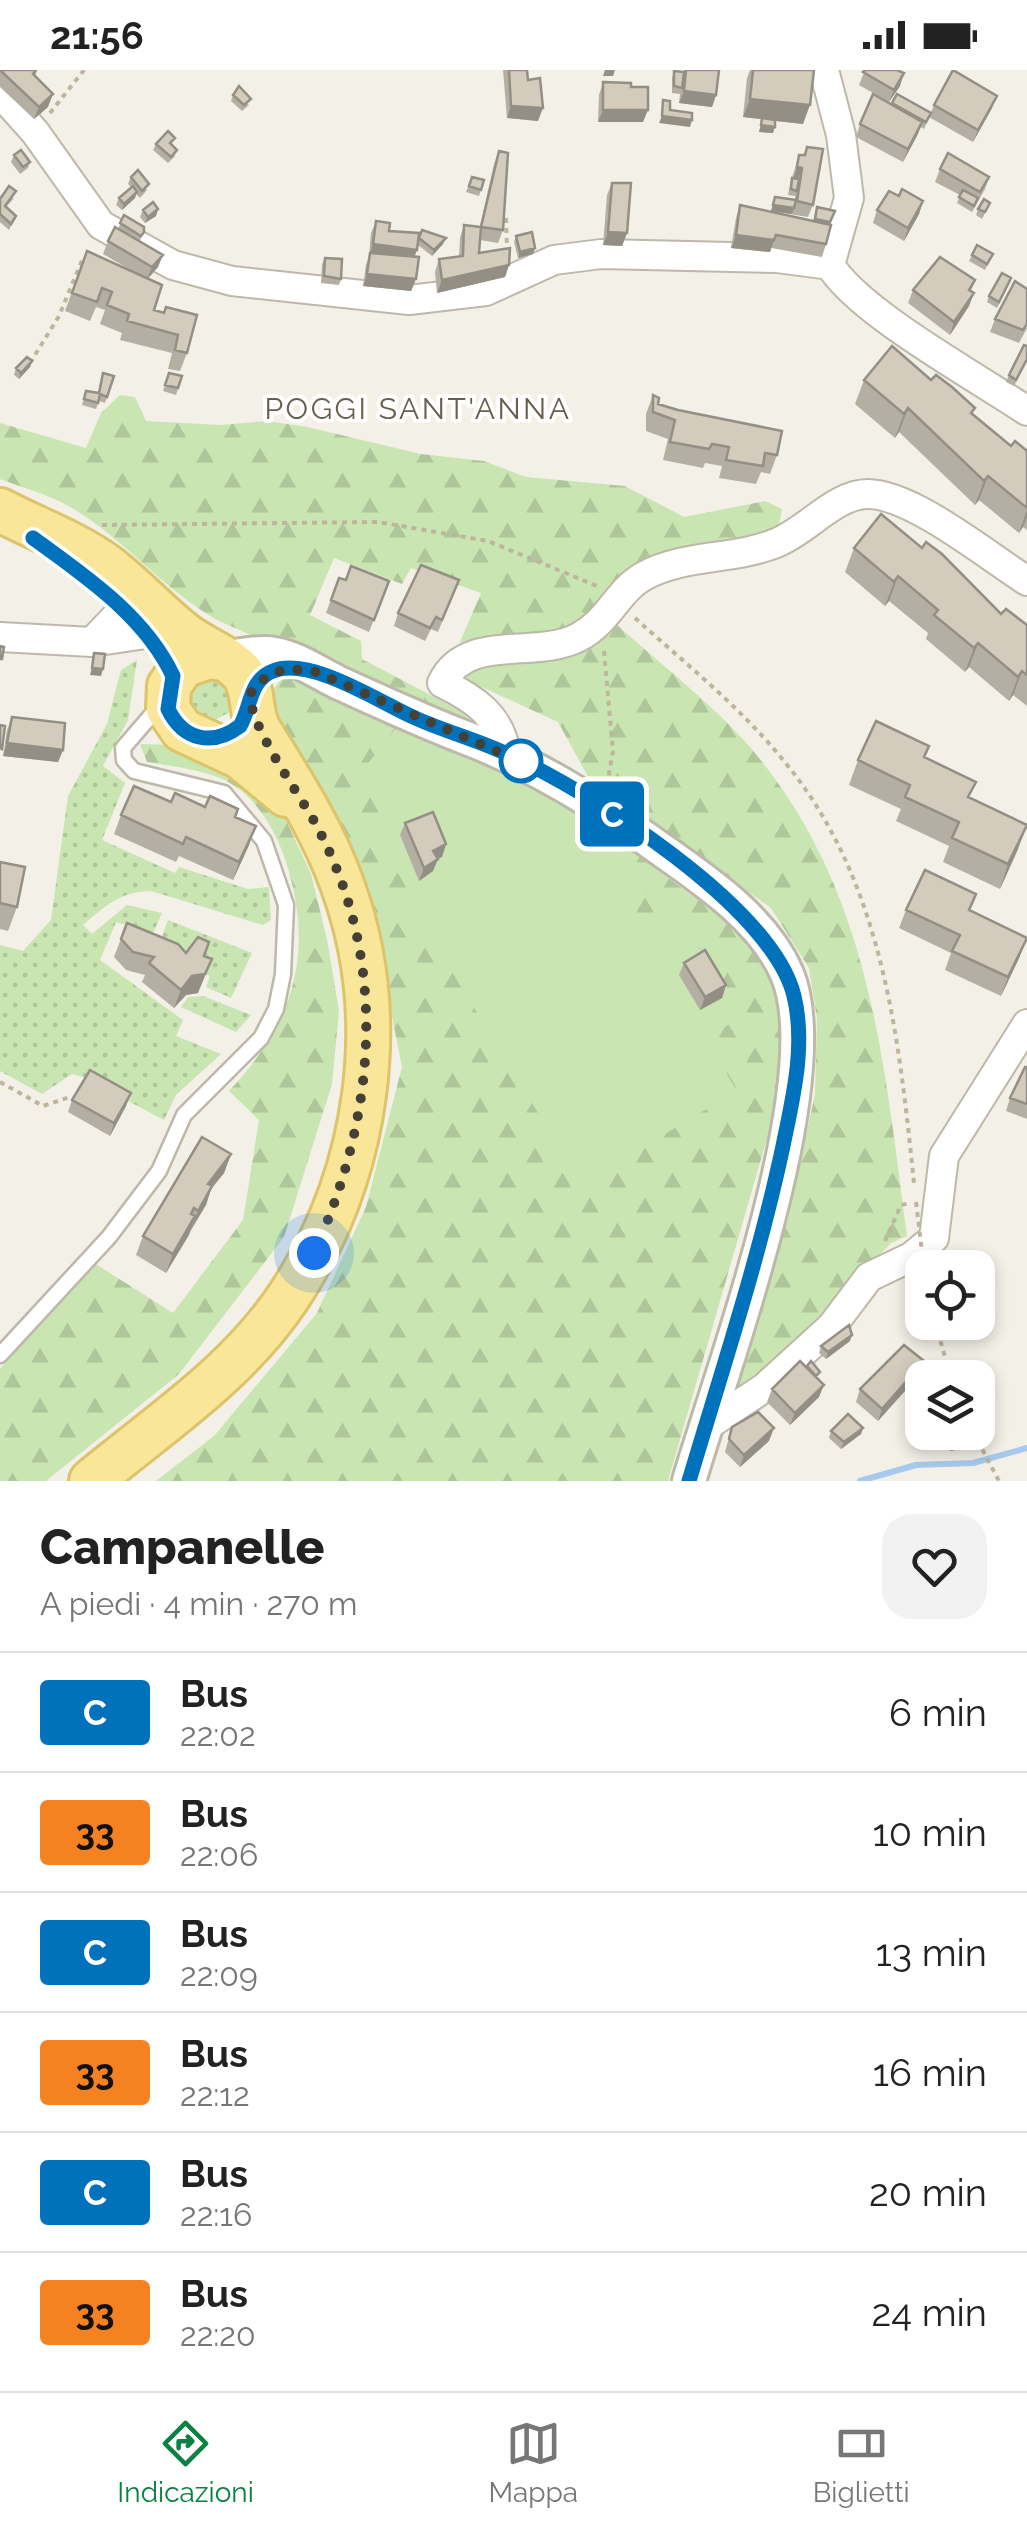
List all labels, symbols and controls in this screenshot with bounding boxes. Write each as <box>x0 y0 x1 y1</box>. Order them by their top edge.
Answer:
text: 21:56 <box>50 13 144 58</box>
district label: POGGI SANT'ANNA <box>264 391 572 426</box>
unlabelled marker <box>500 740 542 782</box>
line badge: C <box>580 782 644 846</box>
text: C <box>600 794 624 835</box>
your location <box>289 1228 339 1278</box>
map controls <box>905 1250 995 1450</box>
button: locate <box>905 1250 995 1340</box>
button: layers <box>905 1360 995 1450</box>
button: heart <box>882 1514 987 1619</box>
text: Campanelle <box>40 1519 324 1575</box>
text: A piedi · 4 min · 270 m <box>40 1585 357 1622</box>
text: Bus <box>180 1671 248 1716</box>
text: 6 min <box>889 1690 987 1735</box>
text: C <box>83 1692 107 1733</box>
text: 22:02 <box>180 1716 256 1753</box>
text: Bus <box>180 1791 248 1836</box>
text: 10 min <box>872 1810 987 1855</box>
text: 33 <box>75 1812 115 1853</box>
text: 22:06 <box>180 1836 258 1873</box>
text: Bus <box>180 1911 248 1956</box>
text: 13 min <box>875 1930 987 1975</box>
text: C <box>83 1932 107 1973</box>
text: 22:09 <box>180 1956 258 1993</box>
text: Bus <box>180 2031 248 2076</box>
text: 16 min <box>873 2050 987 2095</box>
text: 33 <box>75 2052 115 2093</box>
text: 22:12 <box>180 2076 250 2113</box>
text: Bus <box>180 2151 248 2196</box>
text: 20 min <box>869 2170 987 2215</box>
text: C <box>83 2172 107 2213</box>
text: 22:16 <box>180 2196 252 2233</box>
text: Bus <box>180 2271 248 2316</box>
text: 24 min <box>871 2290 987 2335</box>
text: 33 <box>75 2292 115 2333</box>
text: 22:20 <box>180 2316 256 2353</box>
tab: Indicazioni <box>117 2416 254 2509</box>
tab: Mappa <box>488 2416 578 2509</box>
tab: Biglietti <box>813 2416 910 2509</box>

